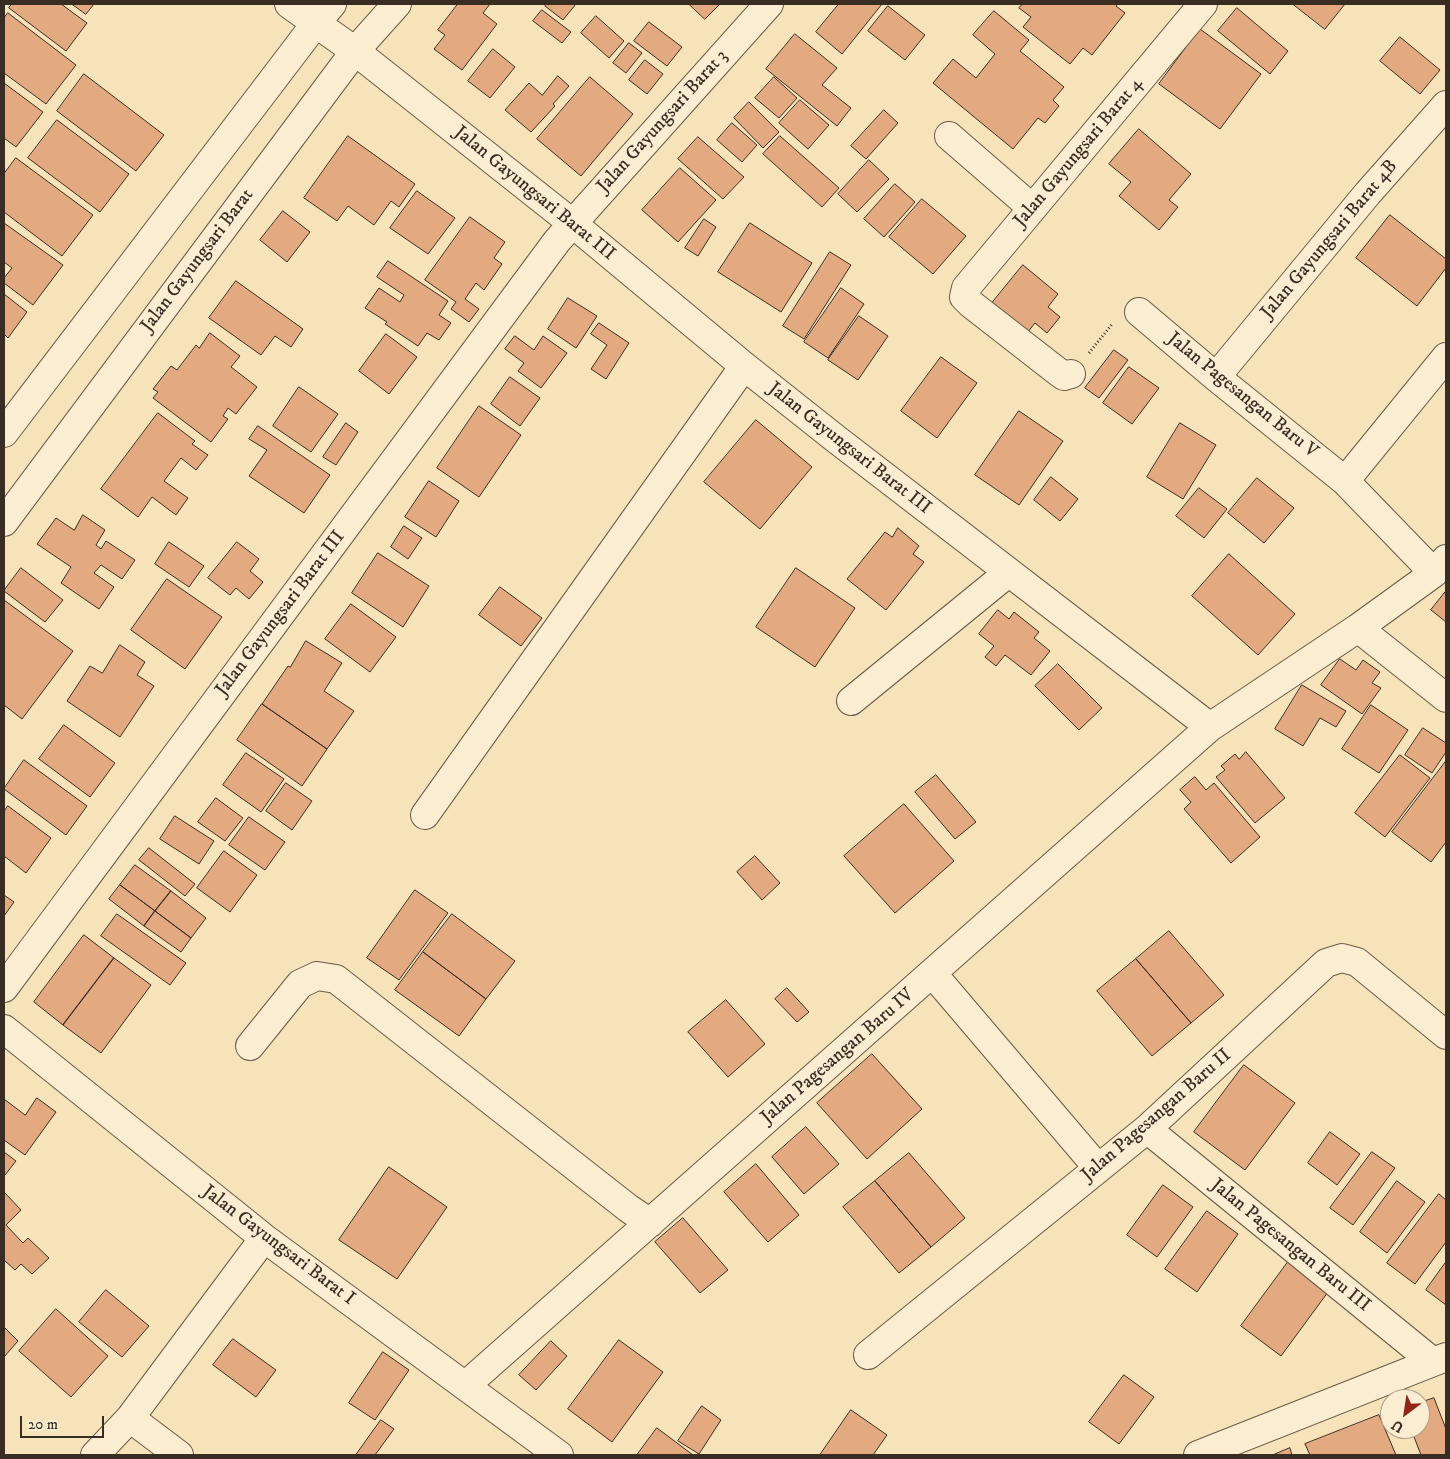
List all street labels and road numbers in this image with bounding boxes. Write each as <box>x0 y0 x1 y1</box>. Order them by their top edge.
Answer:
street label: Jalan Gayungsari Barat 3 <box>593 46 733 198</box>
street label: Jalan Gayungsari Barat 4 <box>1010 73 1148 233</box>
street label: Jalan Gayungsari Barat III <box>449 122 619 266</box>
street label: Jalan Gayungsari Barat 4B <box>1257 156 1403 324</box>
street label: Jalan Gayungsari Barat <box>137 185 259 337</box>
street label: Jalan Pagesangan Baru V <box>1162 328 1322 464</box>
street label: Jalan Gayungsari Barat III <box>763 378 935 520</box>
street label: Jalan Gayungsari Barat III <box>211 527 351 701</box>
street label: Jalan Pagesangan Baru IV <box>757 984 919 1130</box>
street label: Jalan Pagesangan Baru II <box>1077 1045 1237 1187</box>
street label: Jalan Pagesangan Baru III <box>1206 1175 1374 1317</box>
street label: Jalan Gayungsari Barat I <box>197 1181 359 1311</box>

